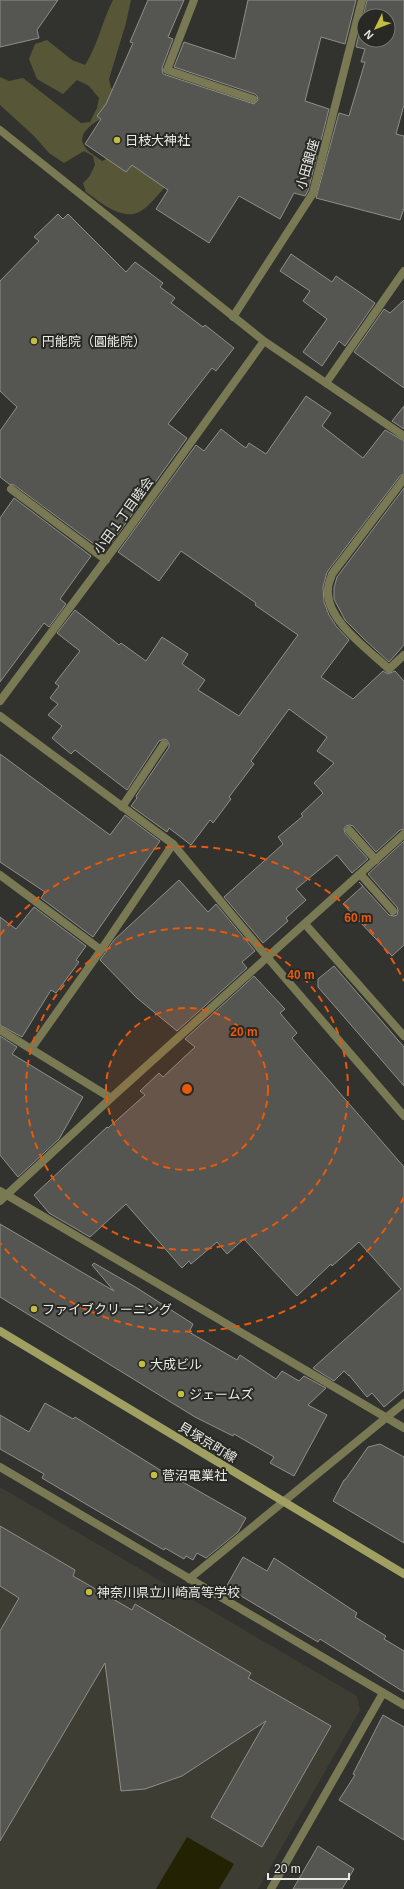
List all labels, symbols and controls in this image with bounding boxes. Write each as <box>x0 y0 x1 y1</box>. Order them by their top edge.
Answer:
north arrow <box>356 8 396 48</box>
text: N <box>362 28 376 42</box>
place label: 日枝大神社 <box>125 133 190 148</box>
marker: 日枝大神社 <box>112 135 122 145</box>
street label: 小田銀座 <box>293 137 322 191</box>
place label: 円能院（圓能院） <box>42 334 146 349</box>
marker: 円能院（圓能院） <box>29 336 39 346</box>
street label: 小田１丁目睦会 <box>91 474 156 557</box>
text: 60 m <box>344 911 372 925</box>
text: 40 m <box>287 968 315 982</box>
text: 20 m <box>230 1025 258 1039</box>
centre of rings <box>180 1082 194 1096</box>
place label: ファイブクリーニング <box>42 1302 172 1317</box>
marker: ファイブクリーニング <box>29 1304 39 1314</box>
place label: 大成ビル <box>150 1357 202 1372</box>
marker: 大成ビル <box>137 1359 147 1369</box>
place label: ジェームズ <box>189 1387 254 1402</box>
marker: ジェームズ <box>176 1389 186 1399</box>
street label: 貝塚京町線 <box>176 1419 239 1466</box>
place label: 菅沼電業社 <box>162 1468 227 1483</box>
marker: 菅沼電業社 <box>149 1470 159 1480</box>
place label: 神奈川県立川崎高等学校 <box>97 1585 240 1600</box>
marker: 神奈川県立川崎高等学校 <box>84 1587 94 1597</box>
scale bar <box>268 1855 349 1881</box>
text: 20 m <box>274 1862 301 1876</box>

